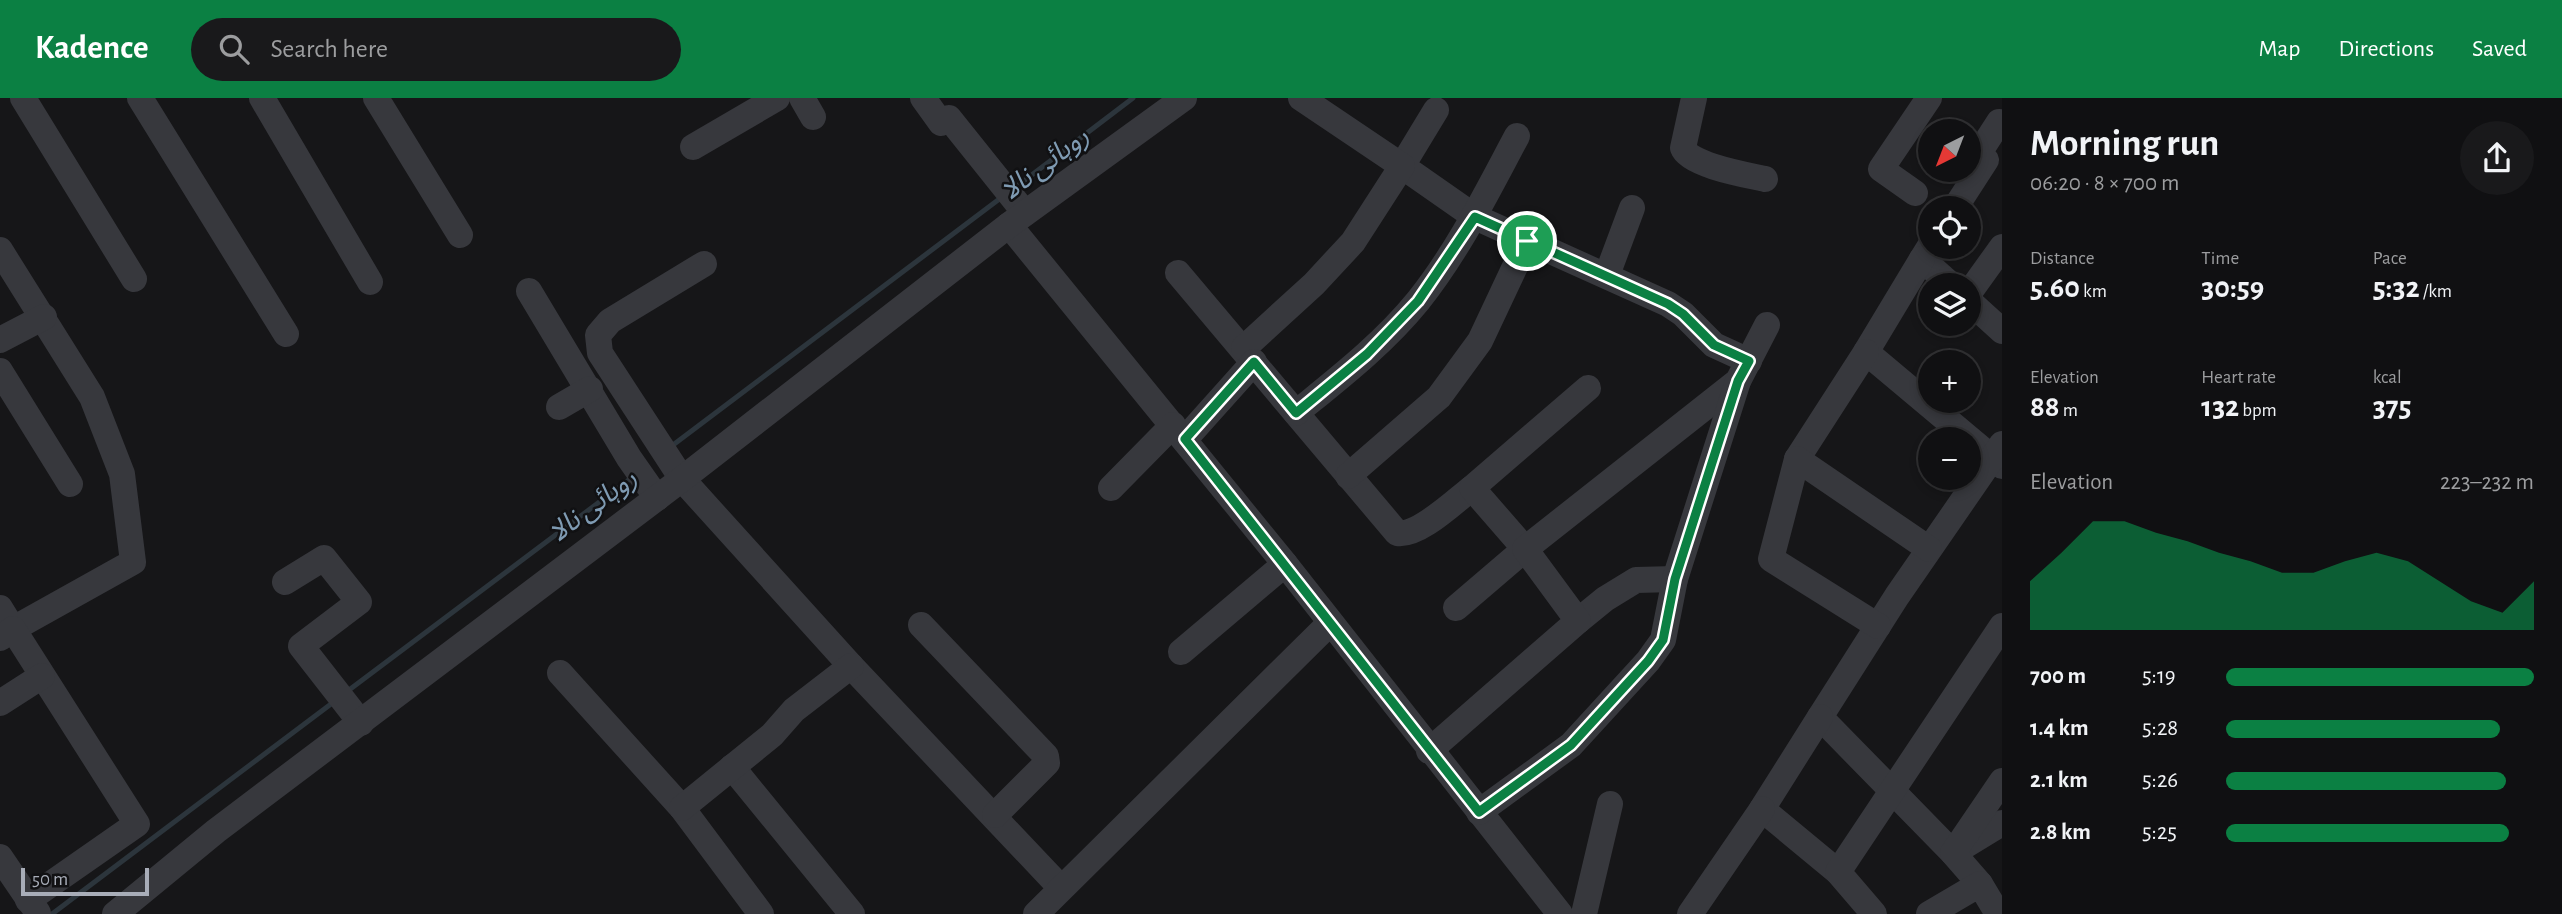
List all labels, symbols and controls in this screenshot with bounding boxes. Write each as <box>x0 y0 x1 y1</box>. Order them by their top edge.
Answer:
search box <box>191 18 681 81</box>
icon: search <box>215 30 253 68</box>
text: Kadence <box>35 32 149 65</box>
text: Search here <box>271 36 388 62</box>
text: Map <box>2258 37 2300 61</box>
text: Directions <box>2338 37 2434 61</box>
text: Saved <box>2472 37 2527 61</box>
north arrow <box>1918 119 1981 182</box>
map controls <box>1918 119 1981 490</box>
button: share <box>2460 121 2534 195</box>
water label: روہائی نالا <box>996 122 1095 207</box>
text: Morning run <box>2030 125 2219 163</box>
text: 06:20 · 8 × 700 m <box>2030 172 2179 195</box>
button: locate <box>1918 196 1981 259</box>
pin <box>1497 211 1557 271</box>
icon: arrive <box>1508 222 1546 260</box>
text: Distance <box>2030 249 2094 268</box>
text: Time <box>2201 249 2239 268</box>
text: Pace <box>2373 249 2407 268</box>
button: layers <box>1918 273 1981 336</box>
text: 5.60 <box>2030 273 2080 303</box>
text: 30:59 <box>2201 273 2264 303</box>
text: 5:32 <box>2373 273 2420 303</box>
text: km <box>2080 282 2107 301</box>
text: /km <box>2420 282 2452 301</box>
button: + <box>1918 350 1981 413</box>
text: Elevation <box>2030 368 2099 387</box>
text: Heart rate <box>2201 368 2276 387</box>
text: kcal <box>2373 368 2402 387</box>
text: 88 <box>2030 392 2060 422</box>
text: 132 <box>2201 392 2239 422</box>
text: 375 <box>2373 392 2412 422</box>
text: m <box>2060 401 2078 420</box>
text: bpm <box>2239 401 2277 420</box>
button: − <box>1918 427 1981 490</box>
water label: روہائی نالا <box>544 464 643 549</box>
text: Elevation <box>2030 471 2113 494</box>
text: 223–232 m <box>2440 471 2534 494</box>
text: 700 m <box>2030 665 2086 688</box>
text: 5:19 <box>2142 665 2176 688</box>
text: 1.4 km <box>2030 717 2089 740</box>
text: 5:28 <box>2142 717 2178 740</box>
text: 2.1 km <box>2030 769 2088 792</box>
text: 5:26 <box>2142 769 2178 792</box>
text: 2.8 km <box>2030 821 2091 844</box>
text: 5:25 <box>2142 821 2177 844</box>
scale bar <box>21 865 149 897</box>
text: 50 m <box>32 870 68 889</box>

